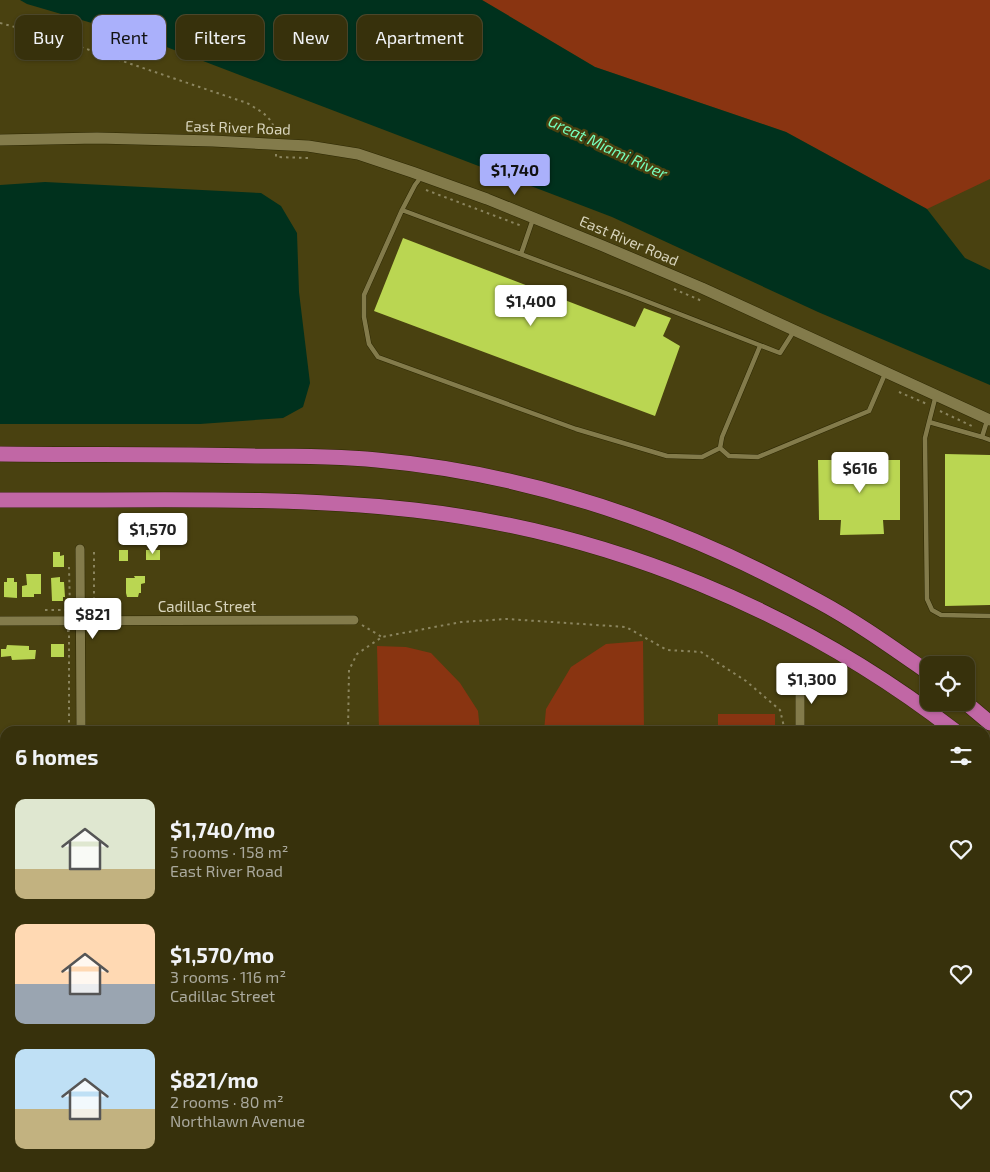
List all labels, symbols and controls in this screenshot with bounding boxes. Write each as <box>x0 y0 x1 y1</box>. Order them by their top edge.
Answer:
chip: Buy <box>15 15 82 60</box>
chip: Rent <box>92 15 166 60</box>
chip: Filters <box>176 15 264 60</box>
chip: New <box>274 15 347 60</box>
chip: Apartment <box>357 15 482 60</box>
water label: Great Miami River <box>546 111 671 183</box>
street label: East River Road <box>185 116 291 138</box>
pin: $1,740 <box>474 154 556 196</box>
text: $1,740 <box>491 160 539 179</box>
street label: East River Road <box>577 211 682 269</box>
pin: $1,400 <box>490 284 572 327</box>
text: $1,400 <box>506 291 556 310</box>
pin: $616 <box>830 452 890 494</box>
text: $616 <box>842 458 878 477</box>
pin: $1,570 <box>112 512 194 555</box>
text: $1,570 <box>129 519 177 538</box>
street label: Cadillac Street <box>158 597 257 615</box>
pin: $821 <box>63 598 123 640</box>
text: $821 <box>75 604 111 623</box>
map controls <box>920 656 975 711</box>
button: locate <box>920 656 975 711</box>
pin: $1,300 <box>771 662 853 705</box>
text: $1,300 <box>787 669 837 688</box>
icon: filters <box>947 742 975 770</box>
text: 6 homes <box>15 744 98 769</box>
text: $1,740/mo <box>170 817 275 842</box>
icon: home <box>55 819 115 879</box>
icon: heart <box>947 835 975 863</box>
text: 5 rooms · 158 m² <box>170 842 288 861</box>
text: East River Road <box>170 861 283 880</box>
text: $1,570/mo <box>170 942 274 967</box>
icon: home <box>55 944 115 1004</box>
icon: heart <box>947 960 975 988</box>
text: 3 rooms · 116 m² <box>170 967 286 986</box>
text: Cadillac Street <box>170 986 275 1005</box>
text: $821/mo <box>170 1067 258 1092</box>
icon: home <box>55 1069 115 1129</box>
icon: heart <box>947 1085 975 1113</box>
text: 2 rooms · 80 m² <box>170 1092 284 1111</box>
text: Northlawn Avenue <box>170 1111 305 1130</box>

